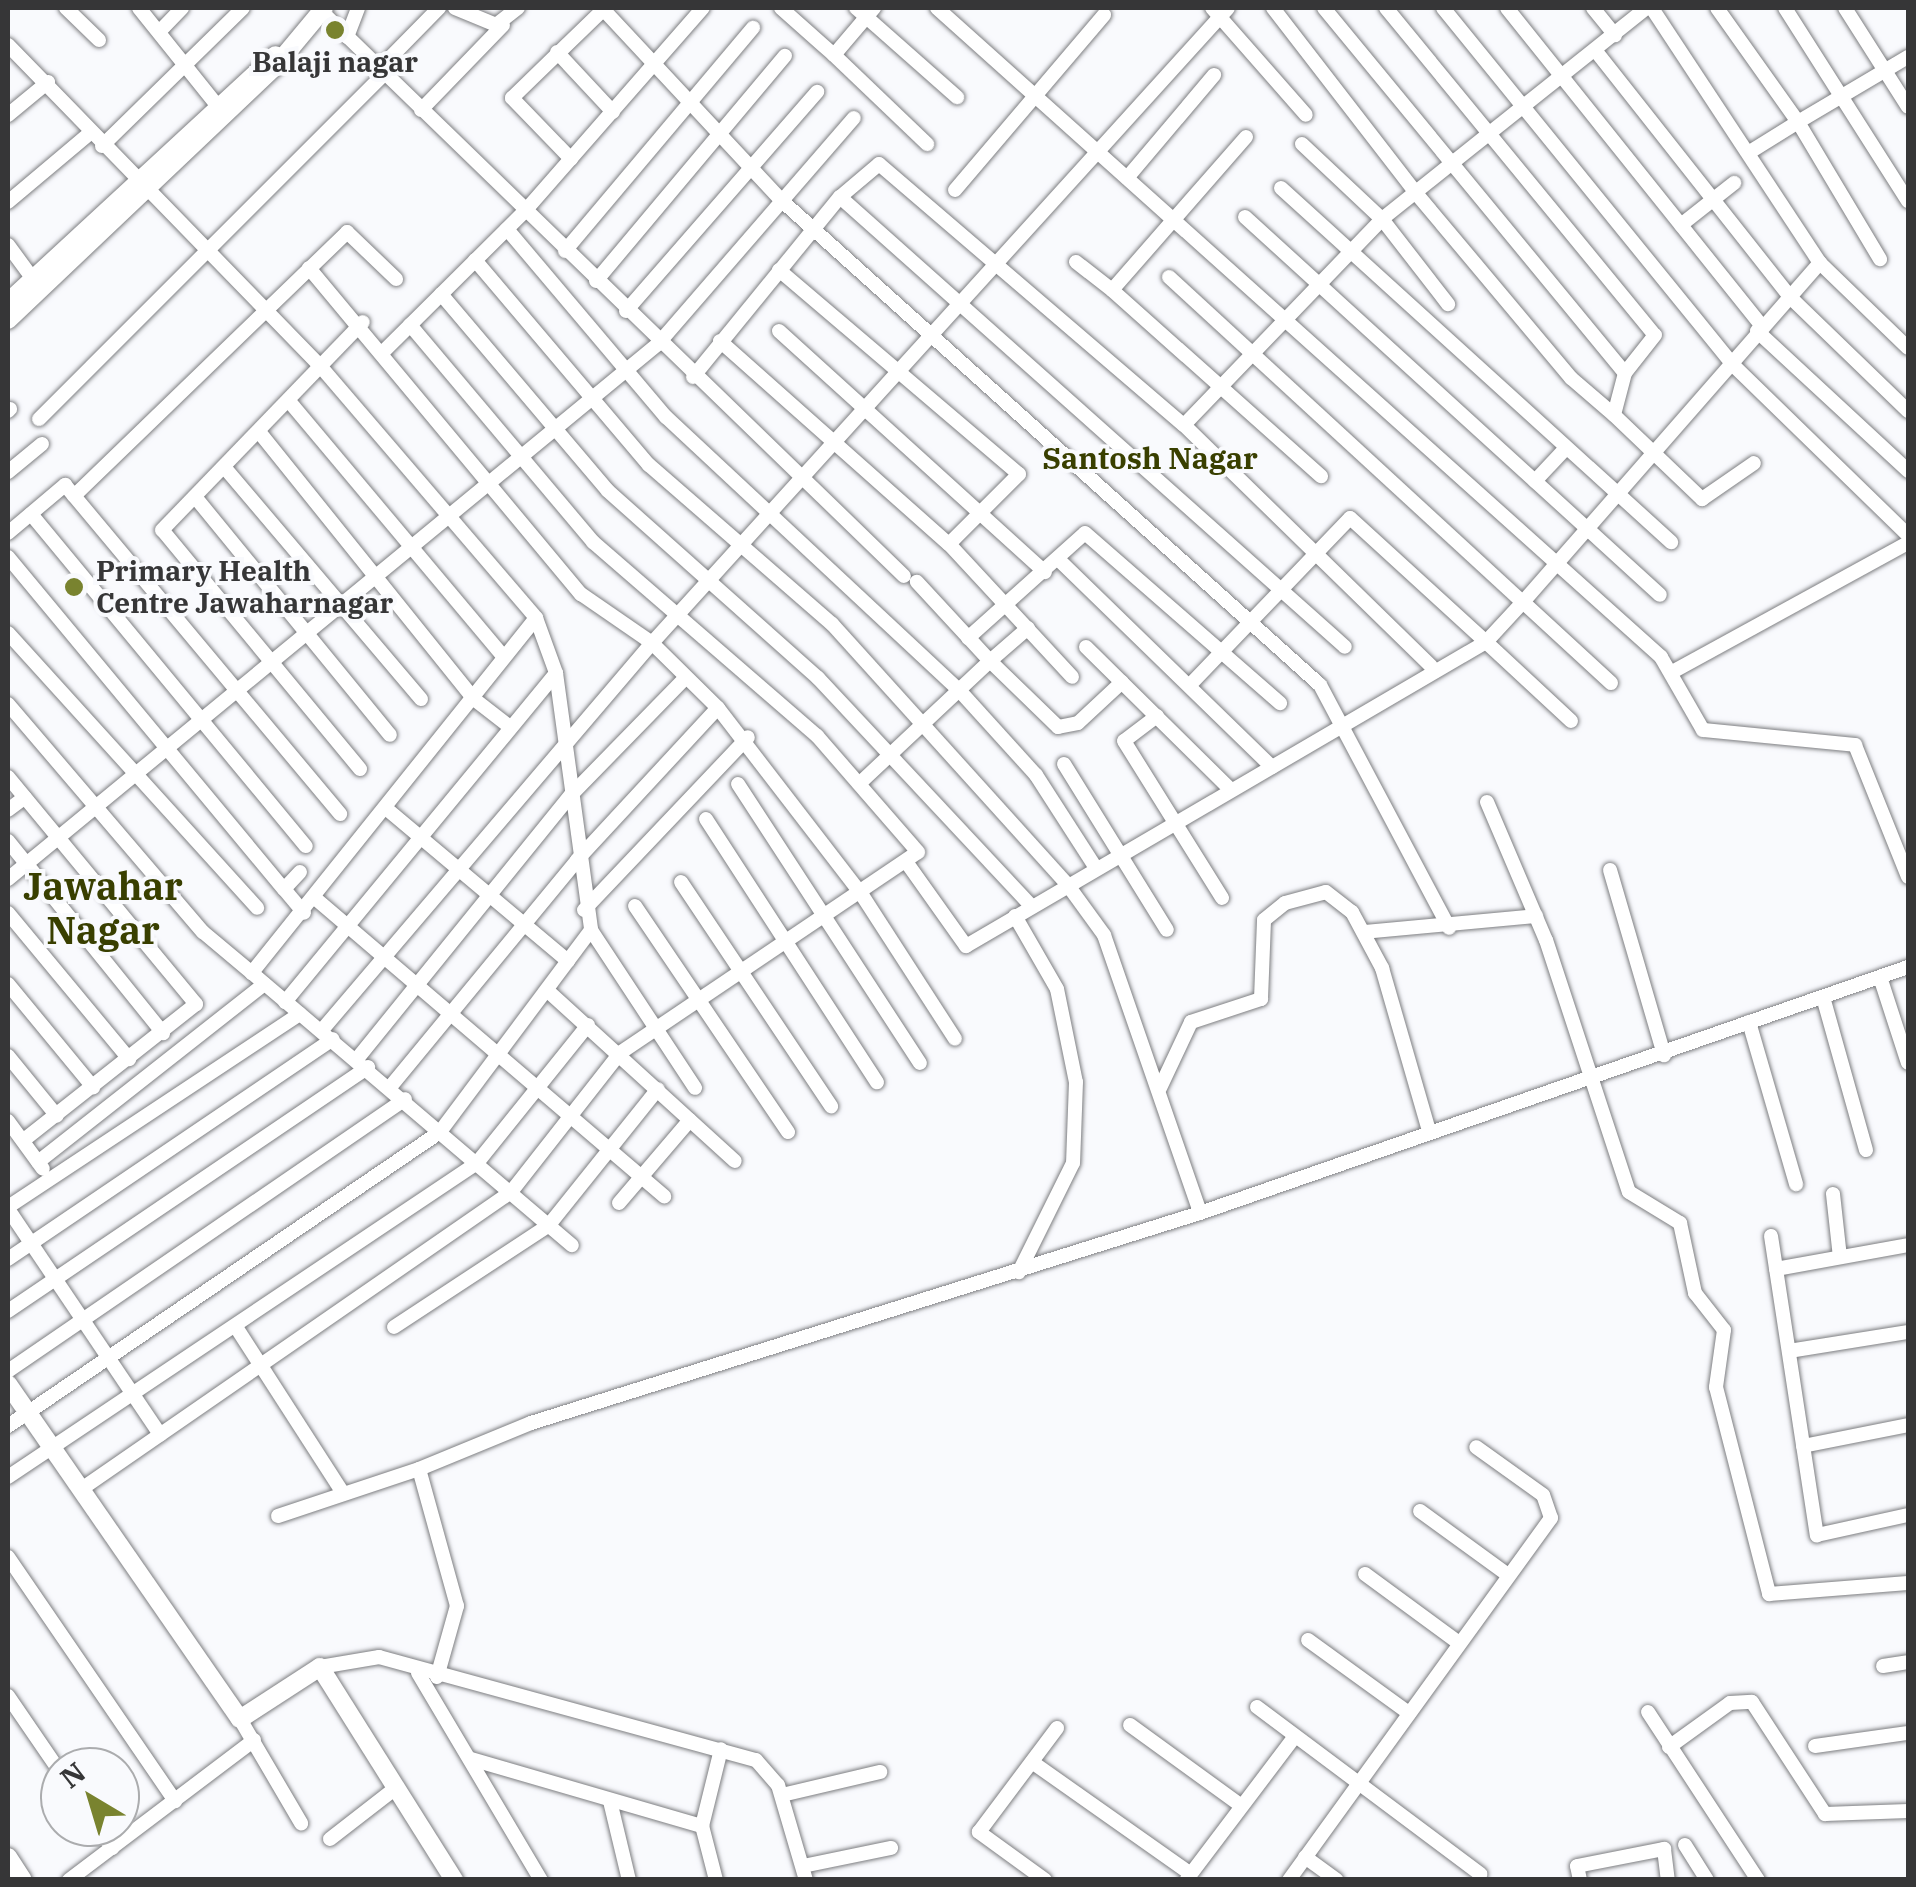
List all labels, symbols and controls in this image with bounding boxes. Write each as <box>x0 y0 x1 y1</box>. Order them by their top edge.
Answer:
marker: Balaji nagar <box>324 19 346 41</box>
place label: Balaji nagar <box>252 45 418 79</box>
district label: Santosh Nagar <box>1042 440 1258 476</box>
place label: Primary Health Centre Jawaharnagar <box>96 554 393 620</box>
marker: Primary Health Centre Jawaharnagar <box>61 574 87 600</box>
district label: Jawahar Nagar <box>23 863 183 952</box>
north arrow <box>40 1747 140 1847</box>
text: N <box>52 1753 93 1796</box>

